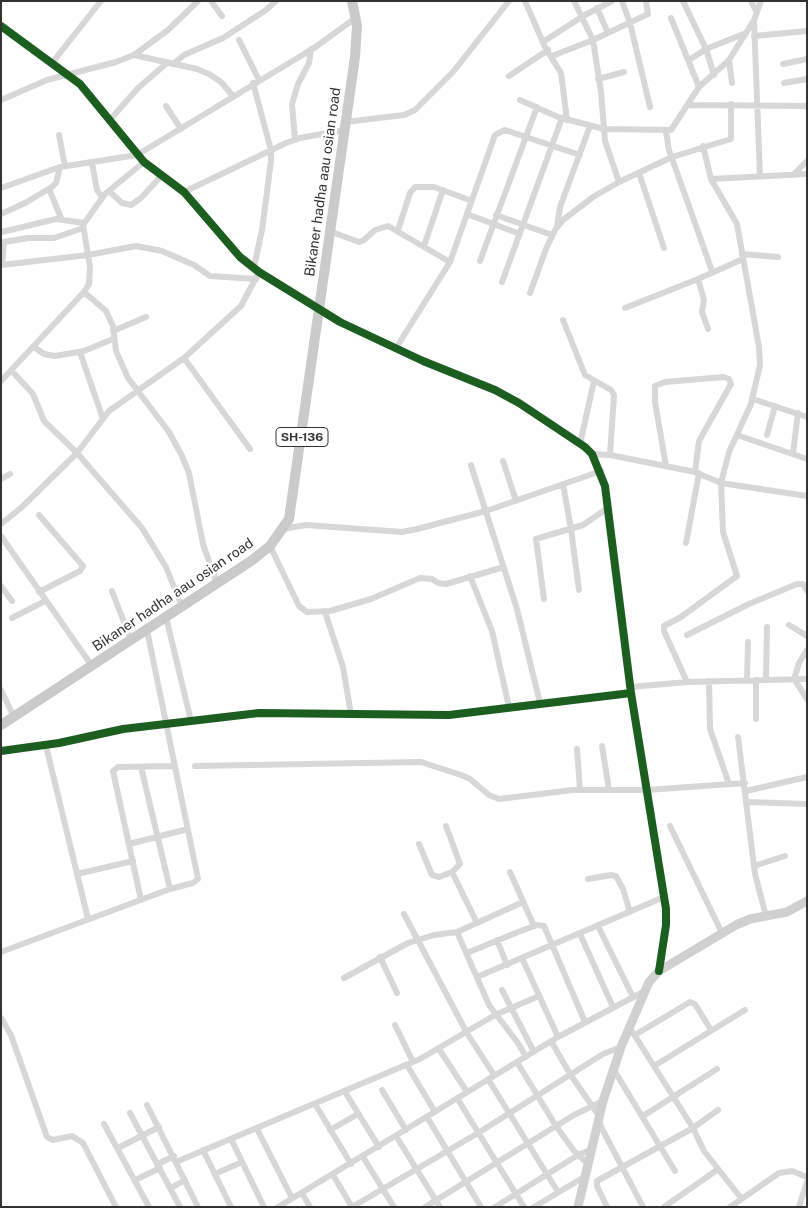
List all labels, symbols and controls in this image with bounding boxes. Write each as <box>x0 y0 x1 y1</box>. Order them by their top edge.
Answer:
street label: Bikaner hadha aau osian road <box>301 86 345 278</box>
road number: SH-136 <box>276 428 328 447</box>
street label: Bikaner hadha aau osian road <box>89 535 257 655</box>

